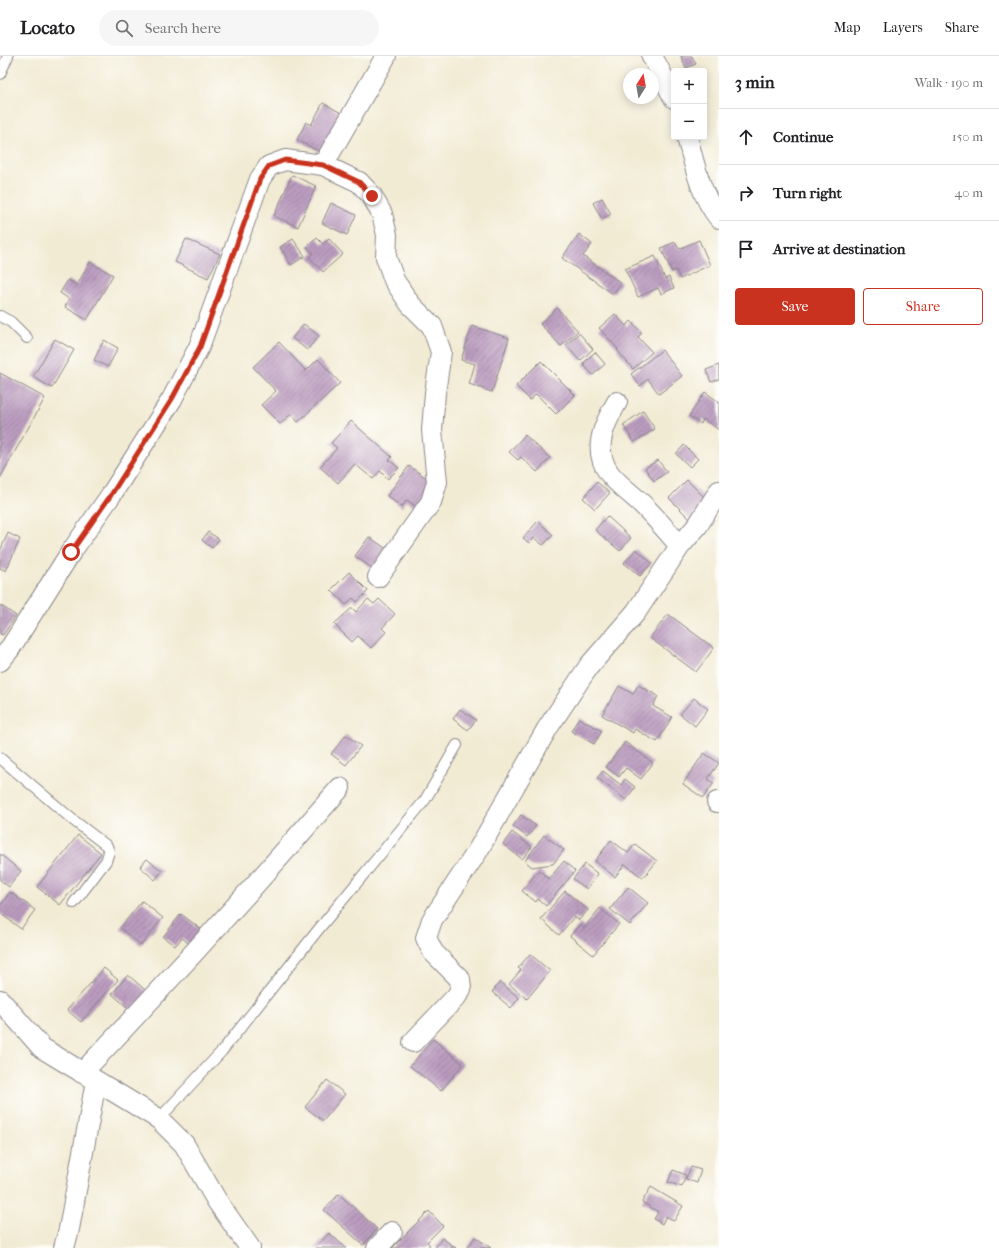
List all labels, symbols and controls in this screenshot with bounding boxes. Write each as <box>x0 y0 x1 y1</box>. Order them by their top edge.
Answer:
search box <box>99 10 379 46</box>
text: Locato <box>20 17 75 39</box>
icon: search <box>113 17 135 39</box>
text: Search here <box>145 19 221 37</box>
text: Map <box>834 19 861 36</box>
text: Layers <box>883 19 923 36</box>
text: Share <box>945 19 979 36</box>
north arrow <box>623 68 659 104</box>
map controls <box>671 68 707 140</box>
button: + <box>671 68 707 104</box>
text: 3 min <box>735 72 775 92</box>
text: Walk · 190 m <box>914 75 983 90</box>
button: − <box>671 104 707 140</box>
icon: ahead <box>735 126 757 148</box>
text: Continue <box>773 128 833 146</box>
text: 150 m <box>952 129 983 144</box>
icon: right <box>735 182 757 204</box>
text: Turn right <box>773 184 842 202</box>
text: 40 m <box>955 185 983 200</box>
route end <box>363 187 381 205</box>
icon: arrive <box>735 238 757 260</box>
text: Arrive at destination <box>773 240 905 258</box>
button: Save <box>735 288 855 325</box>
button: Share <box>863 288 983 325</box>
route start <box>62 543 80 561</box>

